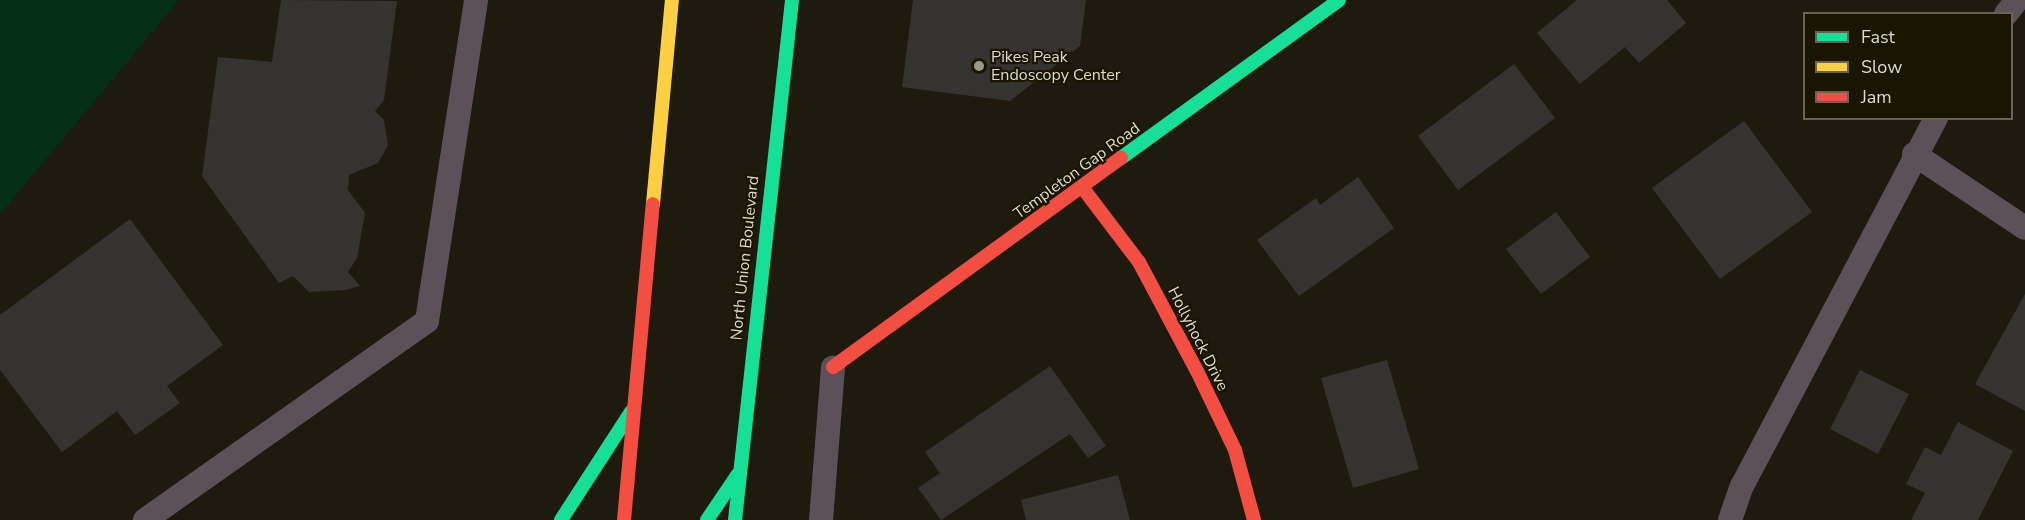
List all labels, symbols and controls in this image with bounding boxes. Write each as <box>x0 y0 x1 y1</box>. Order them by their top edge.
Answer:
legend <box>1803 12 2013 120</box>
text: Fast <box>1861 25 1895 49</box>
place label: Pikes Peak Endoscopy Center <box>991 47 1121 85</box>
text: Slow <box>1861 55 1902 79</box>
marker: Pikes Peak Endoscopy Center <box>972 59 986 73</box>
text: Jam <box>1861 85 1892 109</box>
street label: Templeton Gap Road <box>1010 119 1144 223</box>
street label: North Union Boulevard <box>727 175 763 341</box>
street label: Hollyhock Drive <box>1164 284 1232 394</box>

